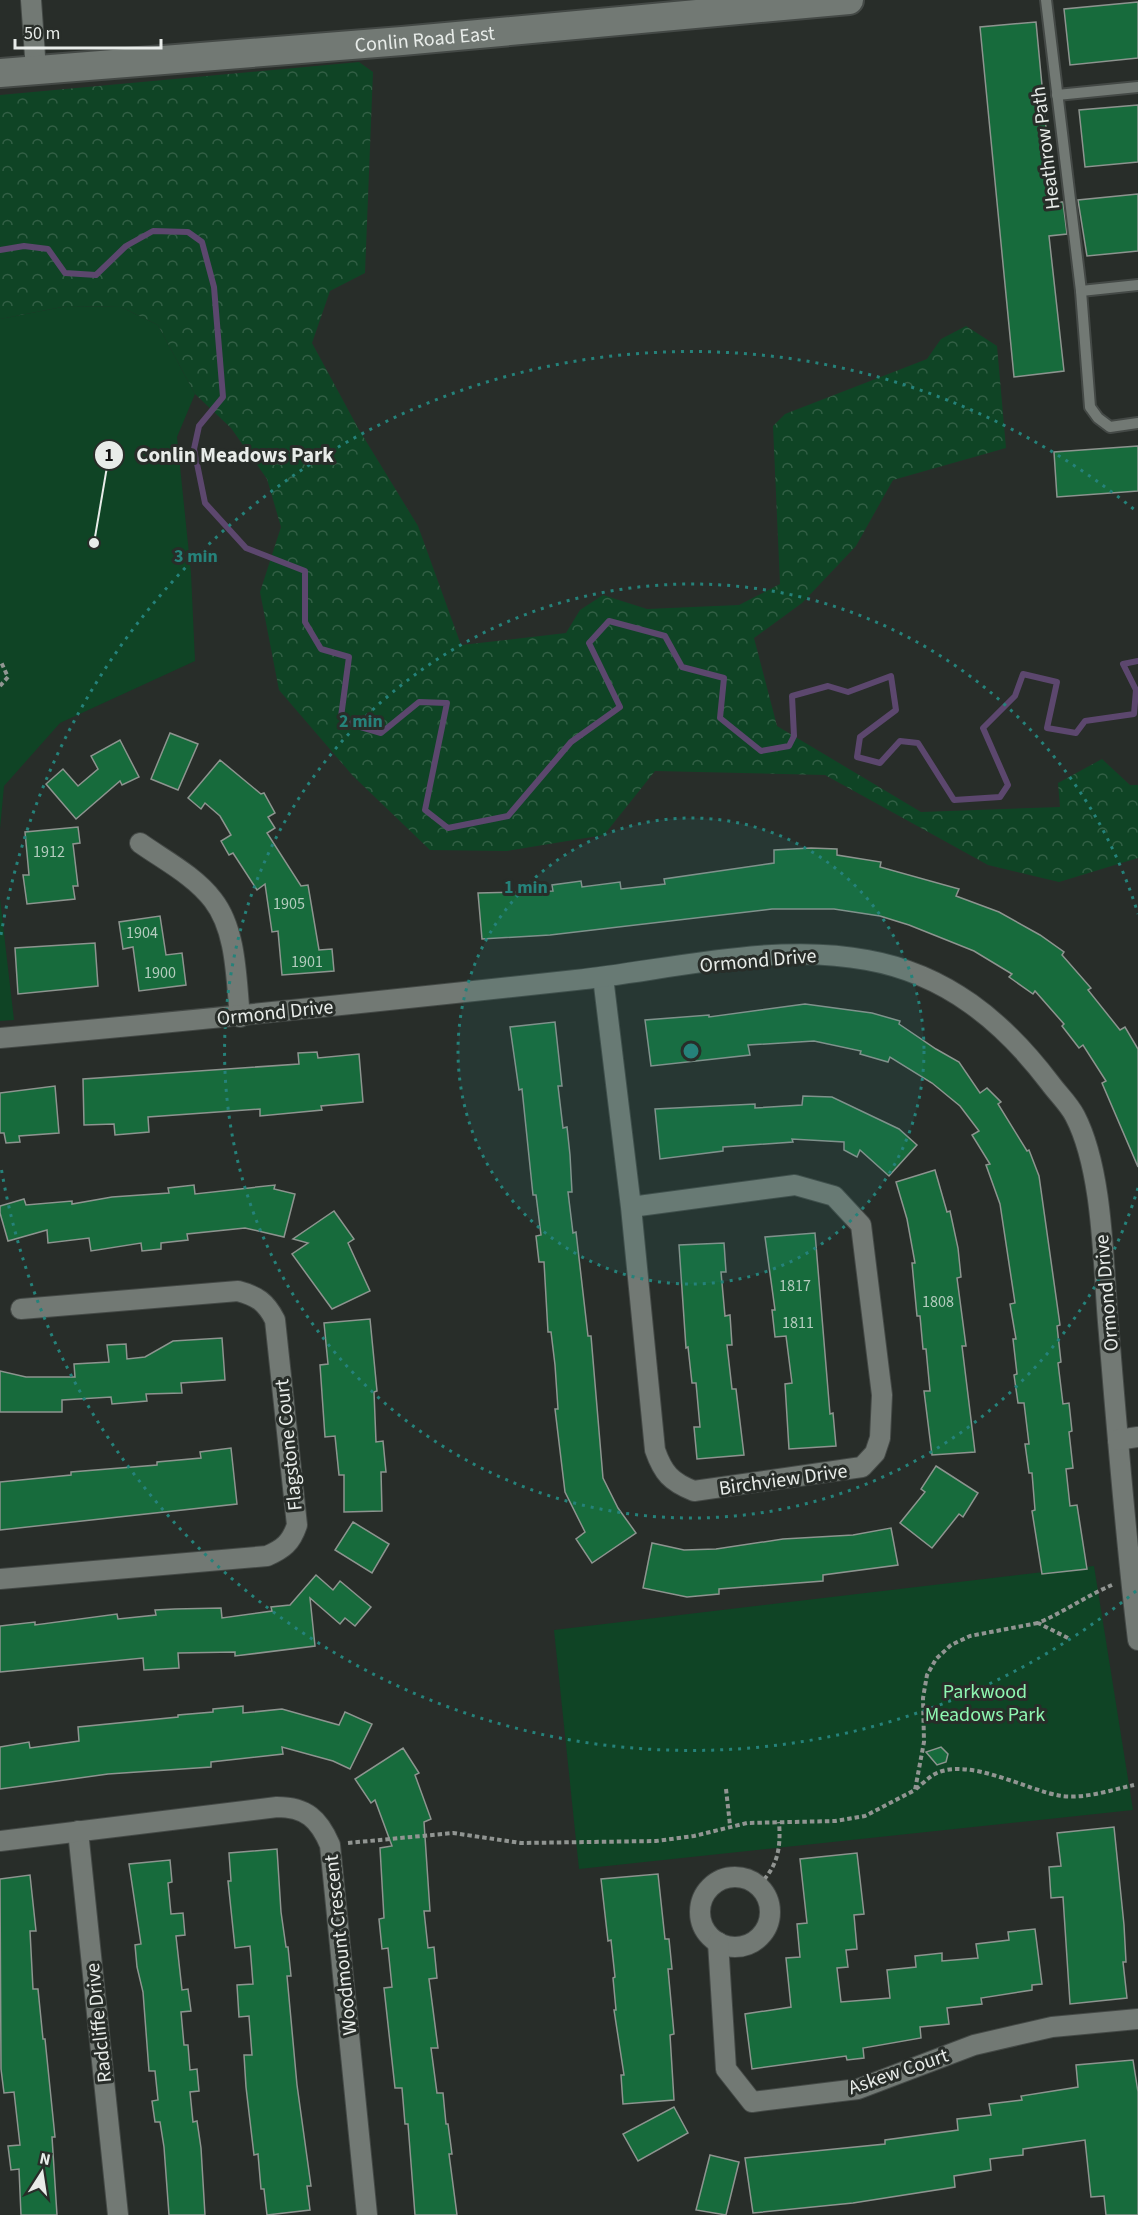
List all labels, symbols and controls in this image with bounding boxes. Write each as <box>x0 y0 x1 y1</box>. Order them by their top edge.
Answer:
scale bar <box>15 12 160 50</box>
street label: Conlin Road East <box>354 20 496 60</box>
text: 50 m <box>24 21 60 46</box>
street label: Heathrow Path <box>1025 85 1067 211</box>
callout: Conlin Meadows Park <box>94 435 346 474</box>
text: Conlin Meadows Park <box>136 440 334 470</box>
text: 1 <box>104 443 114 468</box>
text: 3 min <box>174 544 218 569</box>
text: 2 min <box>339 709 383 734</box>
house number: 1912 <box>33 841 65 863</box>
text: 1 min <box>504 875 548 900</box>
house number: 1905 <box>273 893 305 915</box>
house number: 1904 <box>126 922 158 944</box>
street label: Ormond Drive <box>699 942 818 980</box>
house number: 1901 <box>291 951 323 973</box>
house number: 1900 <box>144 962 176 984</box>
street label: Ormond Drive <box>215 993 335 1033</box>
centre of rings <box>681 1041 701 1061</box>
street label: Ormond Drive <box>1088 1233 1126 1352</box>
house number: 1817 <box>779 1275 811 1297</box>
house number: 1808 <box>922 1291 954 1313</box>
house number: 1811 <box>782 1312 814 1334</box>
street label: Flagstone Court <box>268 1377 310 1512</box>
street label: Birchview Drive <box>717 1457 849 1503</box>
park label: Parkwood Meadows Park <box>925 1678 1045 1729</box>
street label: Woodmount Crescent <box>318 1853 364 2037</box>
street label: Radcliffe Drive <box>79 1962 119 2084</box>
street label: Askew Court <box>844 2042 952 2102</box>
north arrow <box>12 2143 72 2203</box>
text: N <box>37 2147 52 2171</box>

